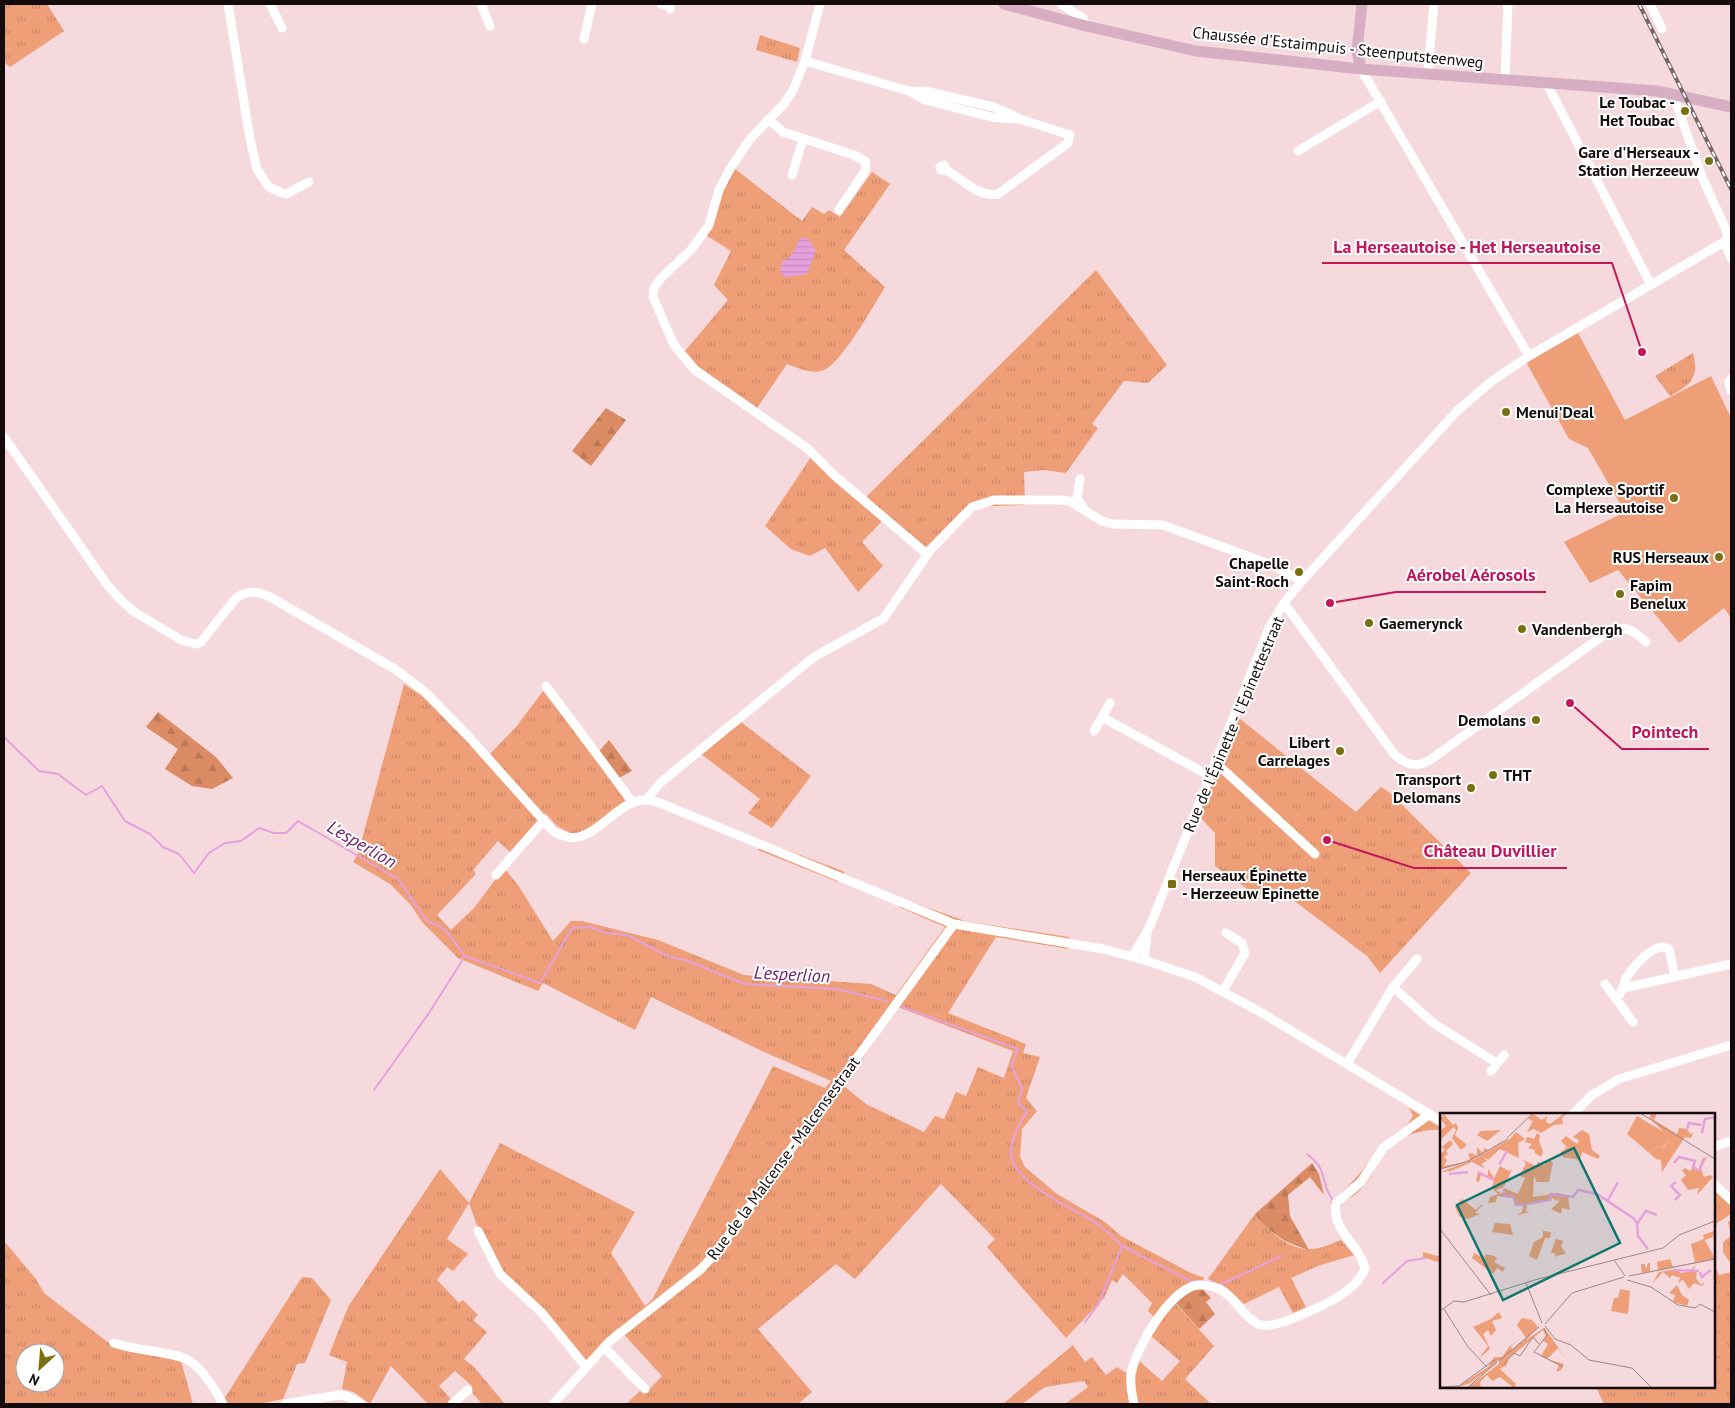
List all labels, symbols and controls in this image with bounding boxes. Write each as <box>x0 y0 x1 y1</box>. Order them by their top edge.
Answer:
street label: Chaussée d'Estaimpuis - Steenputsteenweg <box>1191 22 1485 72</box>
place label: Le Toubac - Het Toubac <box>1599 92 1675 130</box>
marker: Le Toubac - Het Toubac <box>1679 105 1691 117</box>
place label: Gare d'Herseaux - Station Herzeeuw <box>1578 142 1699 180</box>
marker: Gare d'Herseaux - Station Herzeeuw <box>1703 155 1715 167</box>
callout: La Herseautoise - Het Herseautoise <box>1322 230 1612 263</box>
text: La Herseautoise - Het Herseautoise <box>1333 235 1601 258</box>
place label: Menui'Deal <box>1516 402 1594 422</box>
marker: Menui'Deal <box>1500 406 1512 418</box>
place label: Complexe Sportif La Herseautoise <box>1546 479 1665 517</box>
marker: Complexe Sportif La Herseautoise <box>1668 492 1680 504</box>
place label: RUS Herseaux <box>1613 547 1710 567</box>
marker: RUS Herseaux <box>1713 551 1725 563</box>
place label: Chapelle Saint-Roch <box>1215 553 1289 591</box>
callout: Aérobel Aérosols <box>1396 559 1546 592</box>
text: Aérobel Aérosols <box>1406 563 1536 586</box>
marker: Chapelle Saint-Roch <box>1293 566 1305 578</box>
place label: Fapim Benelux <box>1630 575 1687 613</box>
marker: Fapim Benelux <box>1614 588 1626 600</box>
street label: Rue de l'Épinette - l'Epinettestraat <box>1178 612 1288 835</box>
place label: Gaemerynck <box>1379 613 1463 633</box>
marker: Gaemerynck <box>1363 617 1375 629</box>
place label: Vandenbergh <box>1531 619 1622 639</box>
marker: Vandenbergh <box>1516 623 1528 635</box>
place label: Demolans <box>1458 710 1526 730</box>
marker: Demolans <box>1530 714 1542 726</box>
callout: Pointech <box>1622 716 1709 749</box>
text: Pointech <box>1632 720 1698 743</box>
place label: Libert Carrelages <box>1258 732 1330 770</box>
marker: Libert Carrelages <box>1334 745 1346 757</box>
place label: THT <box>1503 765 1532 785</box>
place label: Transport Delomans <box>1393 769 1461 807</box>
marker: THT <box>1487 769 1499 781</box>
marker: Transport Delomans <box>1465 782 1477 794</box>
water label: L'esperlion <box>323 815 401 873</box>
callout: Château Duvillier <box>1414 835 1567 868</box>
text: Château Duvillier <box>1424 839 1557 862</box>
place label: Herseaux Épinette - Herzeeuw Epinette <box>1182 865 1319 903</box>
marker: Herseaux Épinette - Herzeeuw Epinette <box>1166 878 1178 890</box>
water label: L'esperlion <box>753 961 831 987</box>
street label: Rue de la Malcense - Malcensestraat <box>702 1052 864 1264</box>
inset map <box>1440 1113 1715 1388</box>
north arrow <box>15 1343 65 1393</box>
text: N <box>26 1370 42 1390</box>

